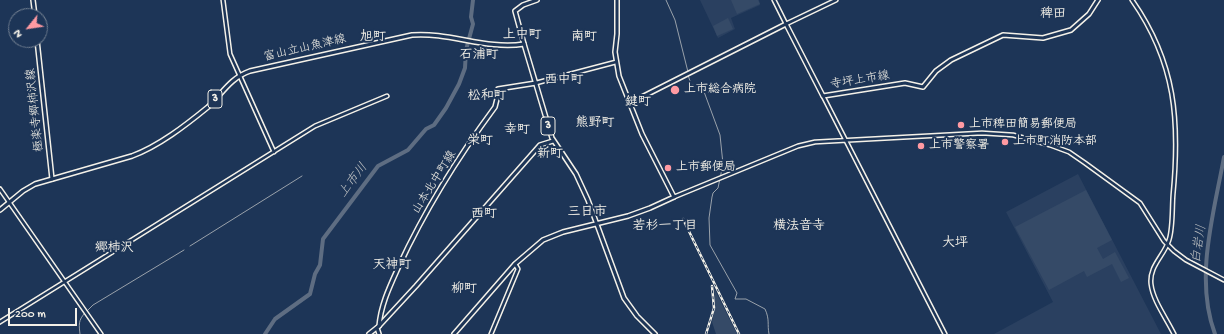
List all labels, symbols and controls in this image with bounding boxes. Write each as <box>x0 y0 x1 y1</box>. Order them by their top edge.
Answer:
district label: 稗田 <box>1040 7 1066 23</box>
north arrow <box>8 8 48 48</box>
text: N <box>11 27 25 40</box>
district label: 上中町 <box>503 28 541 44</box>
district label: 旭町 <box>360 30 386 46</box>
district label: 南町 <box>571 30 597 46</box>
street label: 富山立山魚津線 <box>262 33 348 65</box>
district label: 石浦町 <box>460 48 498 64</box>
street label: 極楽寺郷柿沢線 <box>24 67 48 153</box>
street label: 寺坪上市線 <box>829 69 891 93</box>
district label: 西中町 <box>545 73 583 89</box>
place label: 上市総合病院 <box>684 83 756 97</box>
marker: 上市総合病院 <box>669 84 681 96</box>
district label: 松和町 <box>468 89 506 105</box>
road number: 3 <box>208 90 222 108</box>
district label: 鍵町 <box>625 95 651 111</box>
district label: 熊野町 <box>576 116 614 132</box>
road number: 3 <box>541 117 555 135</box>
place label: 上市稗田簡易郵便局 <box>969 118 1077 132</box>
marker: 上市稗田簡易郵便局 <box>956 120 966 130</box>
district label: 幸町 <box>504 123 530 139</box>
district label: 栄町 <box>467 134 493 150</box>
place label: 上市町消防本部 <box>1013 135 1097 149</box>
marker: 上市町消防本部 <box>1000 137 1010 147</box>
place label: 上市警察署 <box>929 139 989 153</box>
marker: 上市警察署 <box>916 141 926 151</box>
district label: 新町 <box>537 147 563 163</box>
street label: 山本北中町線 <box>410 149 460 217</box>
water label: 上市川 <box>336 161 372 201</box>
place label: 上市郵便局 <box>676 161 736 175</box>
marker: 上市郵便局 <box>663 163 673 173</box>
district label: 三日市 <box>568 205 606 221</box>
district label: 西町 <box>471 207 497 223</box>
district label: 若杉一丁目 <box>633 219 697 235</box>
district label: 横法音寺 <box>773 219 825 235</box>
water label: 白岩川 <box>1189 224 1211 264</box>
district label: 大坪 <box>942 236 968 252</box>
district label: 郷柿沢 <box>95 241 133 257</box>
district label: 天神町 <box>373 258 411 274</box>
district label: 柳町 <box>451 282 477 298</box>
scale bar <box>10 300 79 326</box>
text: 200 m <box>15 308 46 322</box>

